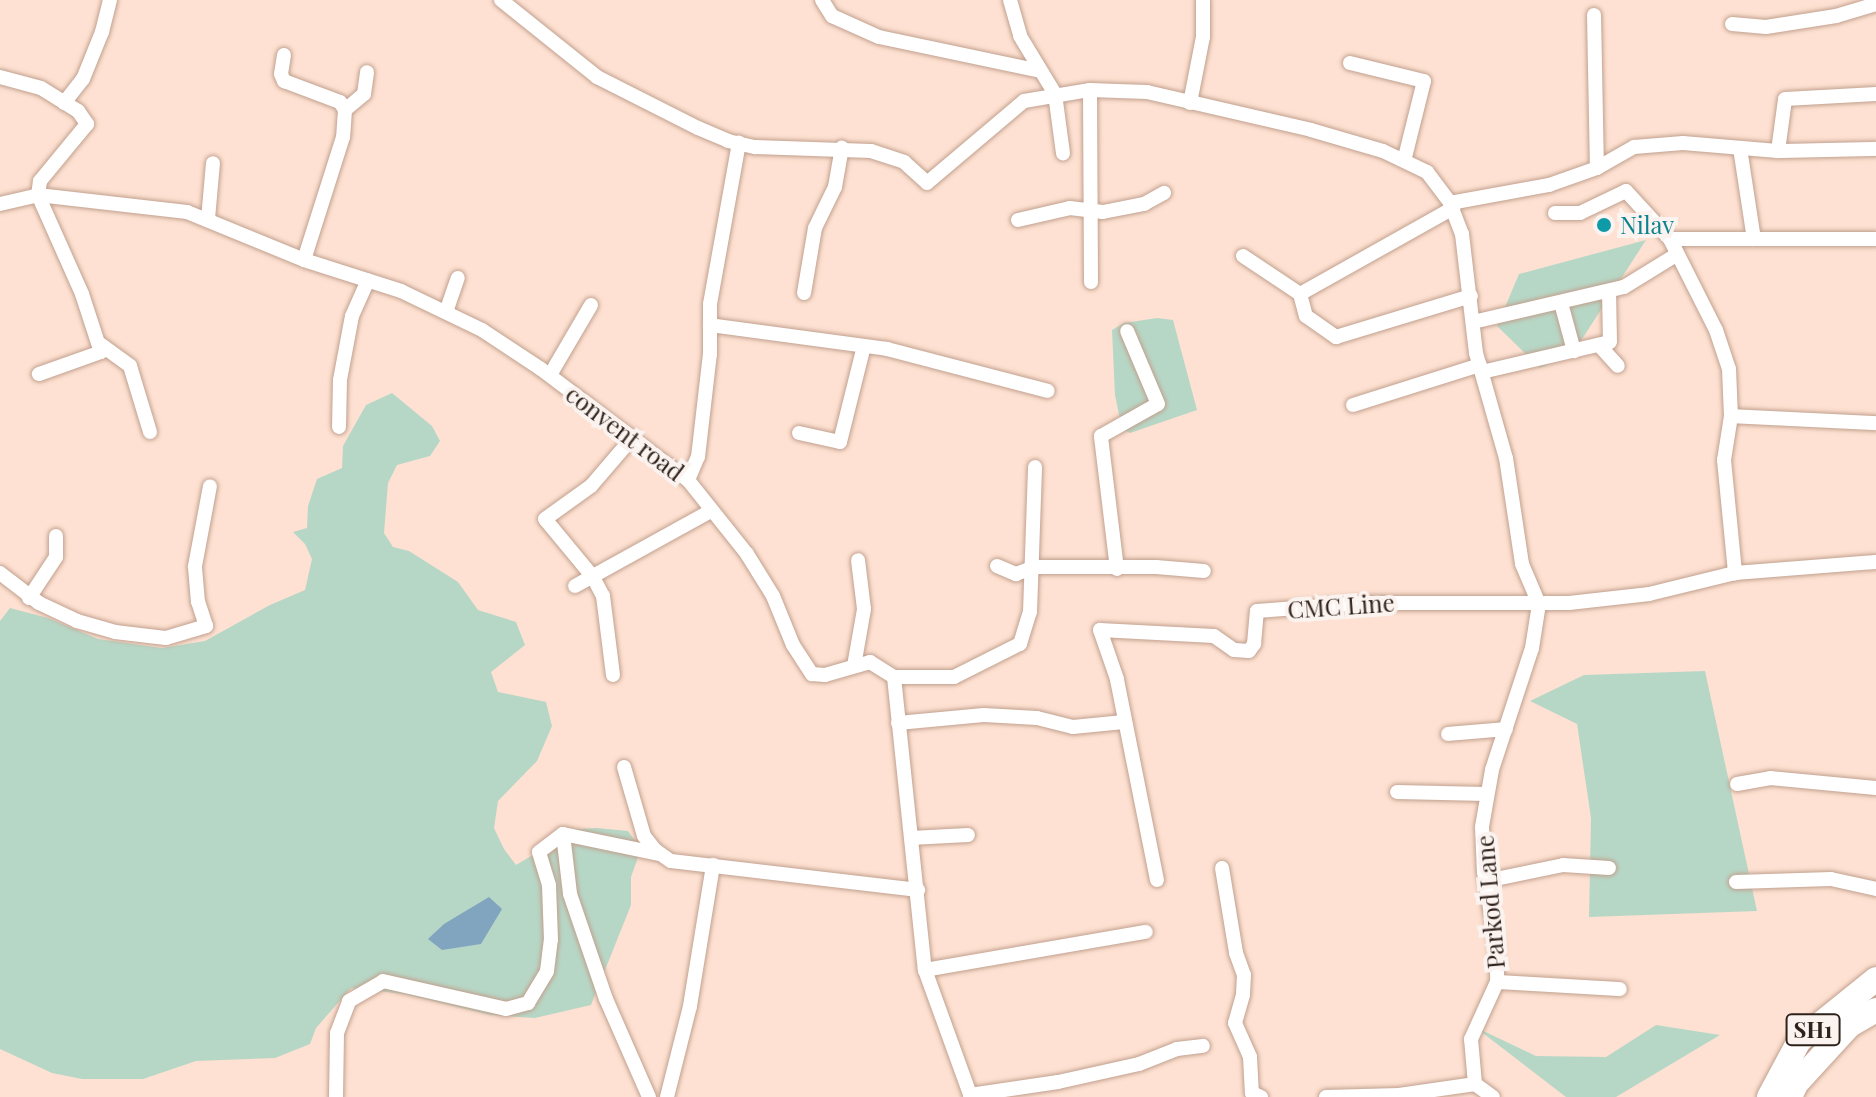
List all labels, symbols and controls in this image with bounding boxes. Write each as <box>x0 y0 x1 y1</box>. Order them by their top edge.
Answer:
place label: Nilav <box>1620 211 1674 239</box>
marker: Nilav <box>1595 216 1613 234</box>
street label: convent road <box>560 379 690 487</box>
street label: CMC Line <box>1286 588 1396 624</box>
street label: Parkod Lane <box>1470 834 1510 970</box>
road number: SH1 <box>1785 1012 1841 1048</box>

